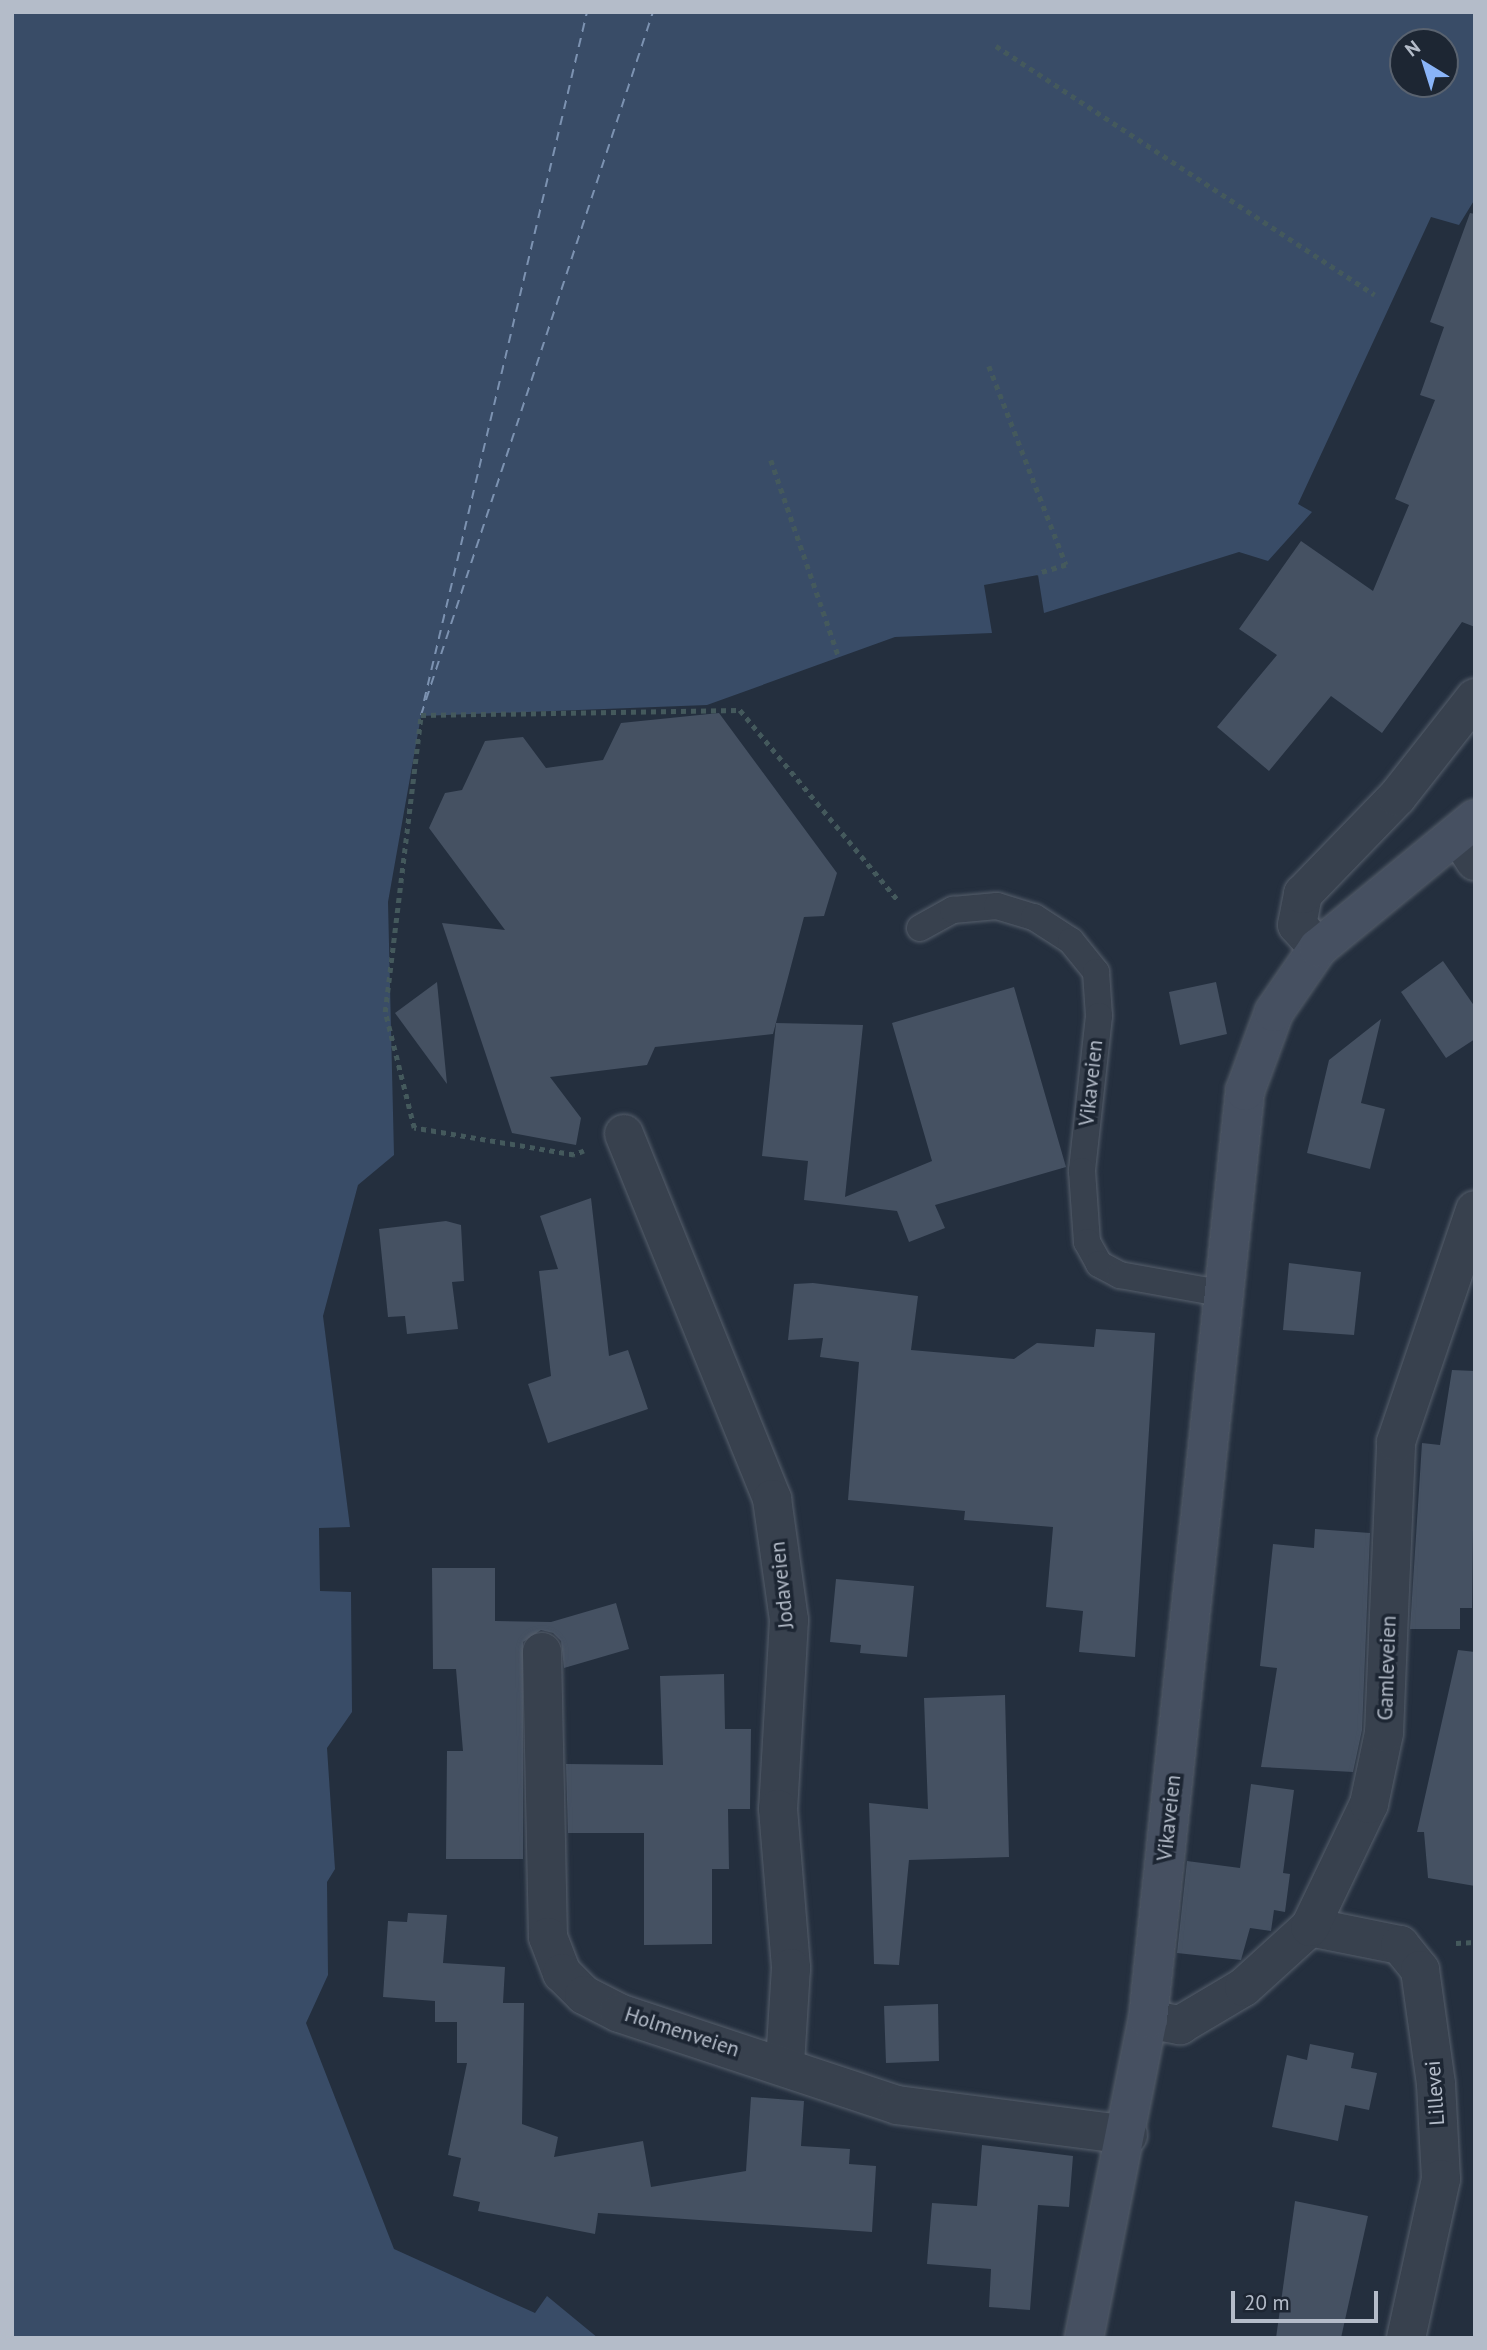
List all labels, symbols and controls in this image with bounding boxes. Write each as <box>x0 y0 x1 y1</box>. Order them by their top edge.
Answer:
north arrow <box>1389 28 1459 98</box>
text: N <box>1400 35 1425 61</box>
street label: Vikaveien <box>1074 1039 1108 1127</box>
street label: Jodaveien <box>765 1540 799 1630</box>
street label: Gamleveien <box>1373 1615 1401 1721</box>
street label: Vikaveien <box>1152 1774 1186 1862</box>
street label: Holmenveien <box>621 2002 743 2062</box>
street label: Lillevei <box>1420 2060 1450 2126</box>
scale bar <box>1235 2276 1382 2320</box>
text: 20 m <box>1244 2289 1290 2316</box>

